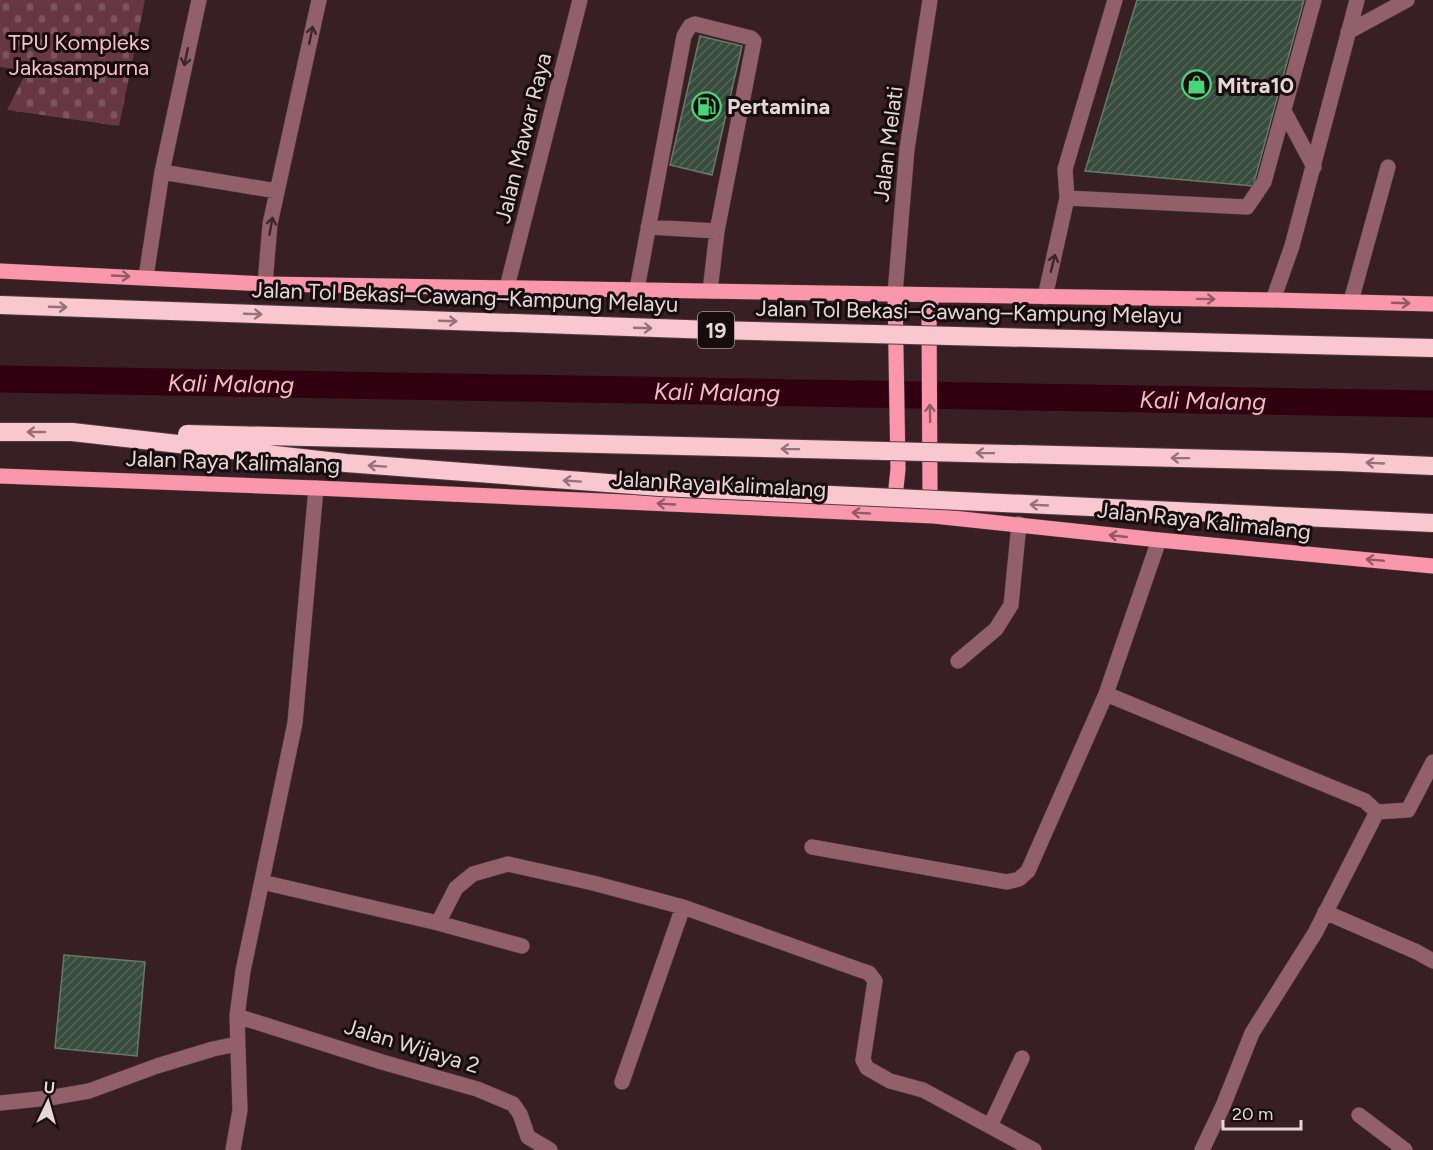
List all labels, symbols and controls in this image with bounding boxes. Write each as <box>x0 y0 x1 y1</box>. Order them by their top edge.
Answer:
one-way arrow <box>306 26 317 45</box>
park label: TPU Kompleks Jakasampurna <box>8 29 150 81</box>
one-way arrow <box>180 47 191 66</box>
street label: Jalan Mawar Raya <box>489 50 557 226</box>
shop icon: Mitra10 <box>1180 69 1212 101</box>
place label: Mitra10 <box>1217 72 1294 99</box>
street label: Jalan Melati <box>868 85 908 203</box>
fuel station icon: Pertamina <box>690 90 722 122</box>
place label: Pertamina <box>727 93 830 120</box>
one-way arrow <box>266 216 277 236</box>
one-way arrow <box>1047 254 1059 273</box>
one-way arrow <box>111 271 131 282</box>
street label: Jalan Tol Bekasi–Cawang–Kampung Melayu <box>251 276 679 318</box>
one-way arrow <box>1195 293 1215 305</box>
street label: Jalan Tol Bekasi–Cawang–Kampung Melayu <box>756 295 1182 329</box>
one-way arrow <box>1390 298 1410 309</box>
one-way arrow <box>48 302 68 313</box>
one-way arrow <box>243 309 263 320</box>
road number: 19 <box>698 312 734 348</box>
one-way arrow <box>438 315 458 326</box>
one-way arrow <box>633 322 653 333</box>
water label: Kali Malang <box>167 367 295 399</box>
water label: Kali Malang <box>653 376 780 407</box>
water label: Kali Malang <box>1139 384 1266 416</box>
one-way arrow <box>924 403 935 423</box>
one-way arrow <box>27 426 47 438</box>
one-way arrow <box>780 443 800 454</box>
street label: Jalan Raya Kalimalang <box>125 445 341 479</box>
one-way arrow <box>975 448 995 459</box>
one-way arrow <box>1170 452 1190 464</box>
one-way arrow <box>1365 458 1385 469</box>
one-way arrow <box>368 460 388 471</box>
street label: Jalan Raya Kalimalang <box>611 465 827 503</box>
one-way arrow <box>562 475 582 486</box>
street label: Jalan Raya Kalimalang <box>1096 496 1312 546</box>
one-way arrow <box>657 499 677 510</box>
one-way arrow <box>1029 499 1049 511</box>
one-way arrow <box>852 508 872 519</box>
one-way arrow <box>1109 530 1128 541</box>
one-way arrow <box>1365 554 1385 565</box>
street label: Jalan Wijaya 2 <box>341 1013 483 1079</box>
north arrow <box>18 1072 78 1132</box>
text: U <box>43 1078 56 1098</box>
scale bar <box>1223 1093 1301 1131</box>
text: 20 m <box>1232 1103 1273 1125</box>

